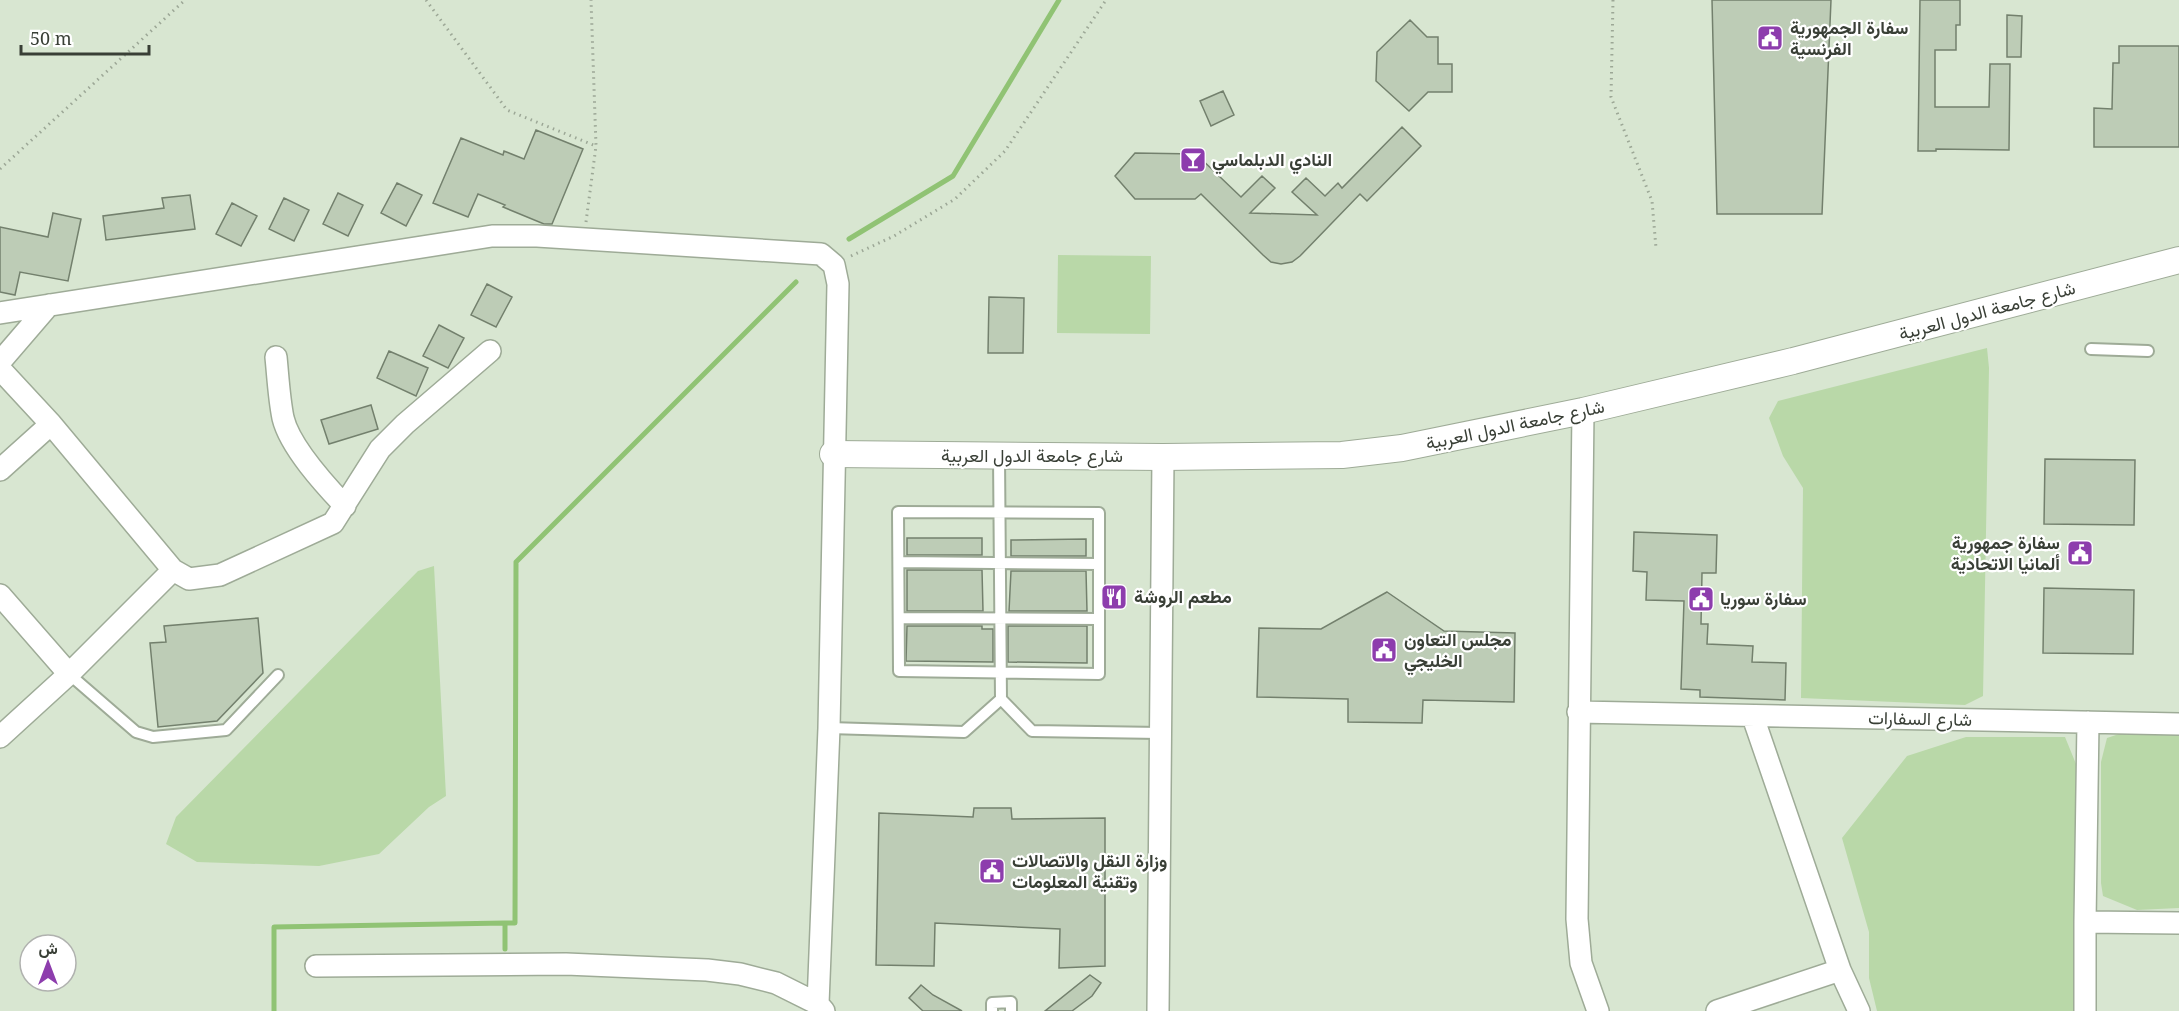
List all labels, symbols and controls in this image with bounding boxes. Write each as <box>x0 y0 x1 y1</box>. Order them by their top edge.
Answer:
place label: سفارة الجمهورية الفرنسية <box>1790 15 1908 60</box>
scale bar <box>21 18 148 56</box>
public building icon: سفارة الجمهورية الفرنسية <box>1755 23 1785 53</box>
text: 50 m <box>30 26 72 50</box>
bar icon: النادي الدبلماسي <box>1178 145 1208 175</box>
place label: النادي الدبلماسي <box>1212 147 1332 175</box>
street label: شارع جامعة الدول العربية <box>1896 275 2078 346</box>
street label: شارع جامعة الدول العربية <box>1423 393 1607 456</box>
street label: شارع جامعة الدول العربية <box>941 443 1123 468</box>
place label: سفارة جمهورية ألمانيا الاتحادية <box>1951 530 2060 575</box>
public building icon: سفارة جمهورية ألمانيا الاتحادية <box>2065 538 2095 568</box>
restaurant icon: مطعم الروشة <box>1099 582 1129 612</box>
place label: مطعم الروشة <box>1134 584 1232 609</box>
public building icon: سفارة سوريا <box>1686 584 1716 614</box>
place label: سفارة سوريا <box>1720 586 1807 610</box>
place label: مجلس التعاون الخليجي <box>1404 627 1512 676</box>
public building icon: مجلس التعاون الخليجي <box>1369 635 1399 665</box>
street label: شارع السفارات <box>1868 705 1972 732</box>
place label: وزارة النقل والاتصالات وتقنية المعلومات <box>1012 848 1167 893</box>
public building icon: وزارة النقل والاتصالات وتقنية المعلومات <box>977 856 1007 886</box>
north arrow <box>18 933 78 993</box>
text: ش <box>38 937 58 959</box>

